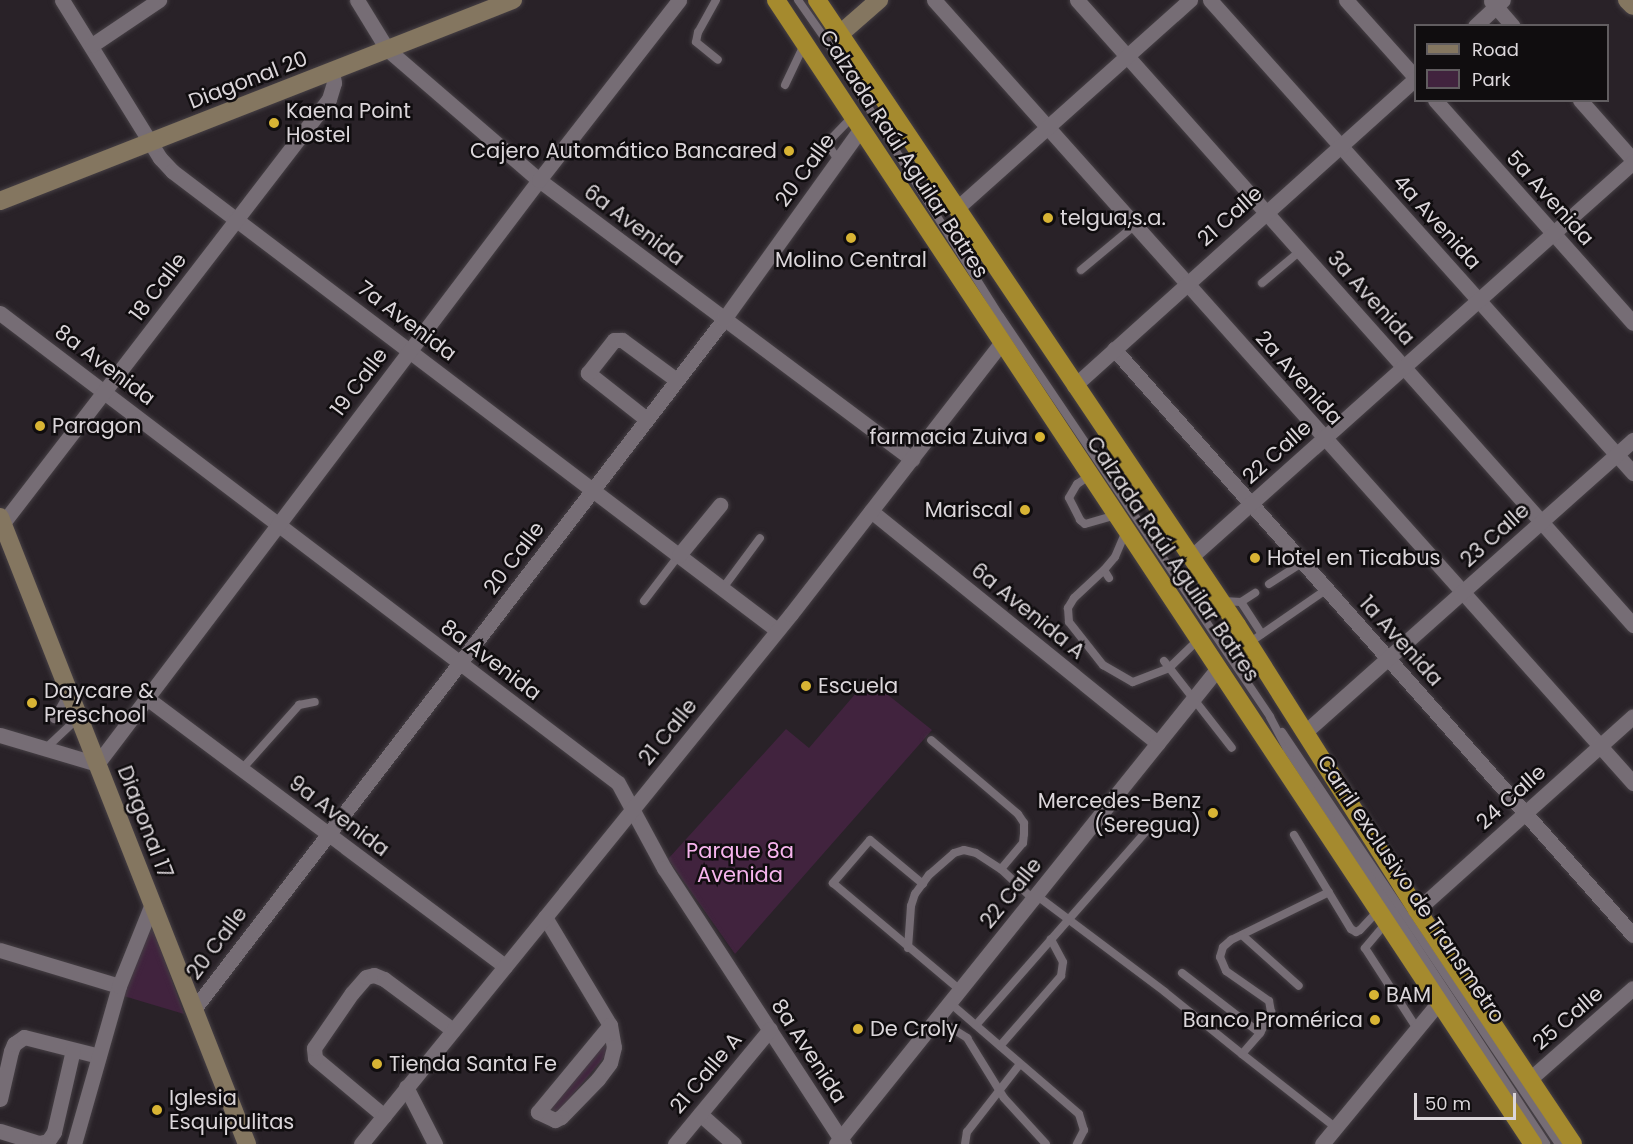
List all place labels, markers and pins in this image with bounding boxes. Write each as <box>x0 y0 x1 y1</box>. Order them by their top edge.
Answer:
place label: Kaena Point Hostel <box>286 98 411 148</box>
marker: Kaena Point Hostel <box>267 116 281 130</box>
place label: Cajero Automático Bancared <box>470 138 777 164</box>
marker: Cajero Automático Bancared <box>782 144 796 158</box>
place label: telgua,s.a. <box>1060 205 1166 231</box>
marker: telgua,s.a. <box>1041 211 1055 225</box>
marker: Molino Central <box>844 231 858 245</box>
place label: Molino Central <box>775 247 927 273</box>
place label: Paragon <box>52 413 141 439</box>
marker: Paragon <box>33 419 47 433</box>
place label: farmacia Zuiva <box>870 424 1028 450</box>
marker: farmacia Zuiva <box>1033 430 1047 444</box>
place label: Mariscal <box>925 497 1013 523</box>
marker: Mariscal <box>1018 503 1032 517</box>
place label: Hotel en Ticabus <box>1267 545 1441 571</box>
marker: Hotel en Ticabus <box>1248 551 1262 565</box>
place label: Escuela <box>818 673 898 699</box>
place label: Daycare & Preschool <box>44 678 154 728</box>
marker: Escuela <box>799 679 813 693</box>
marker: Daycare & Preschool <box>25 696 39 710</box>
place label: Mercedes-Benz (Seregua) <box>1038 788 1201 838</box>
marker: Mercedes-Benz (Seregua) <box>1206 806 1220 820</box>
place label: BAM <box>1386 982 1431 1008</box>
marker: BAM <box>1367 988 1381 1002</box>
place label: Banco Promérica <box>1183 1007 1363 1033</box>
marker: Banco Promérica <box>1368 1013 1382 1027</box>
place label: De Croly <box>870 1016 958 1042</box>
marker: De Croly <box>851 1022 865 1036</box>
place label: Tienda Santa Fe <box>389 1051 557 1077</box>
marker: Tienda Santa Fe <box>370 1057 384 1071</box>
place label: Iglesia Esquipulitas <box>169 1085 294 1135</box>
marker: Iglesia Esquipulitas <box>150 1103 164 1117</box>

